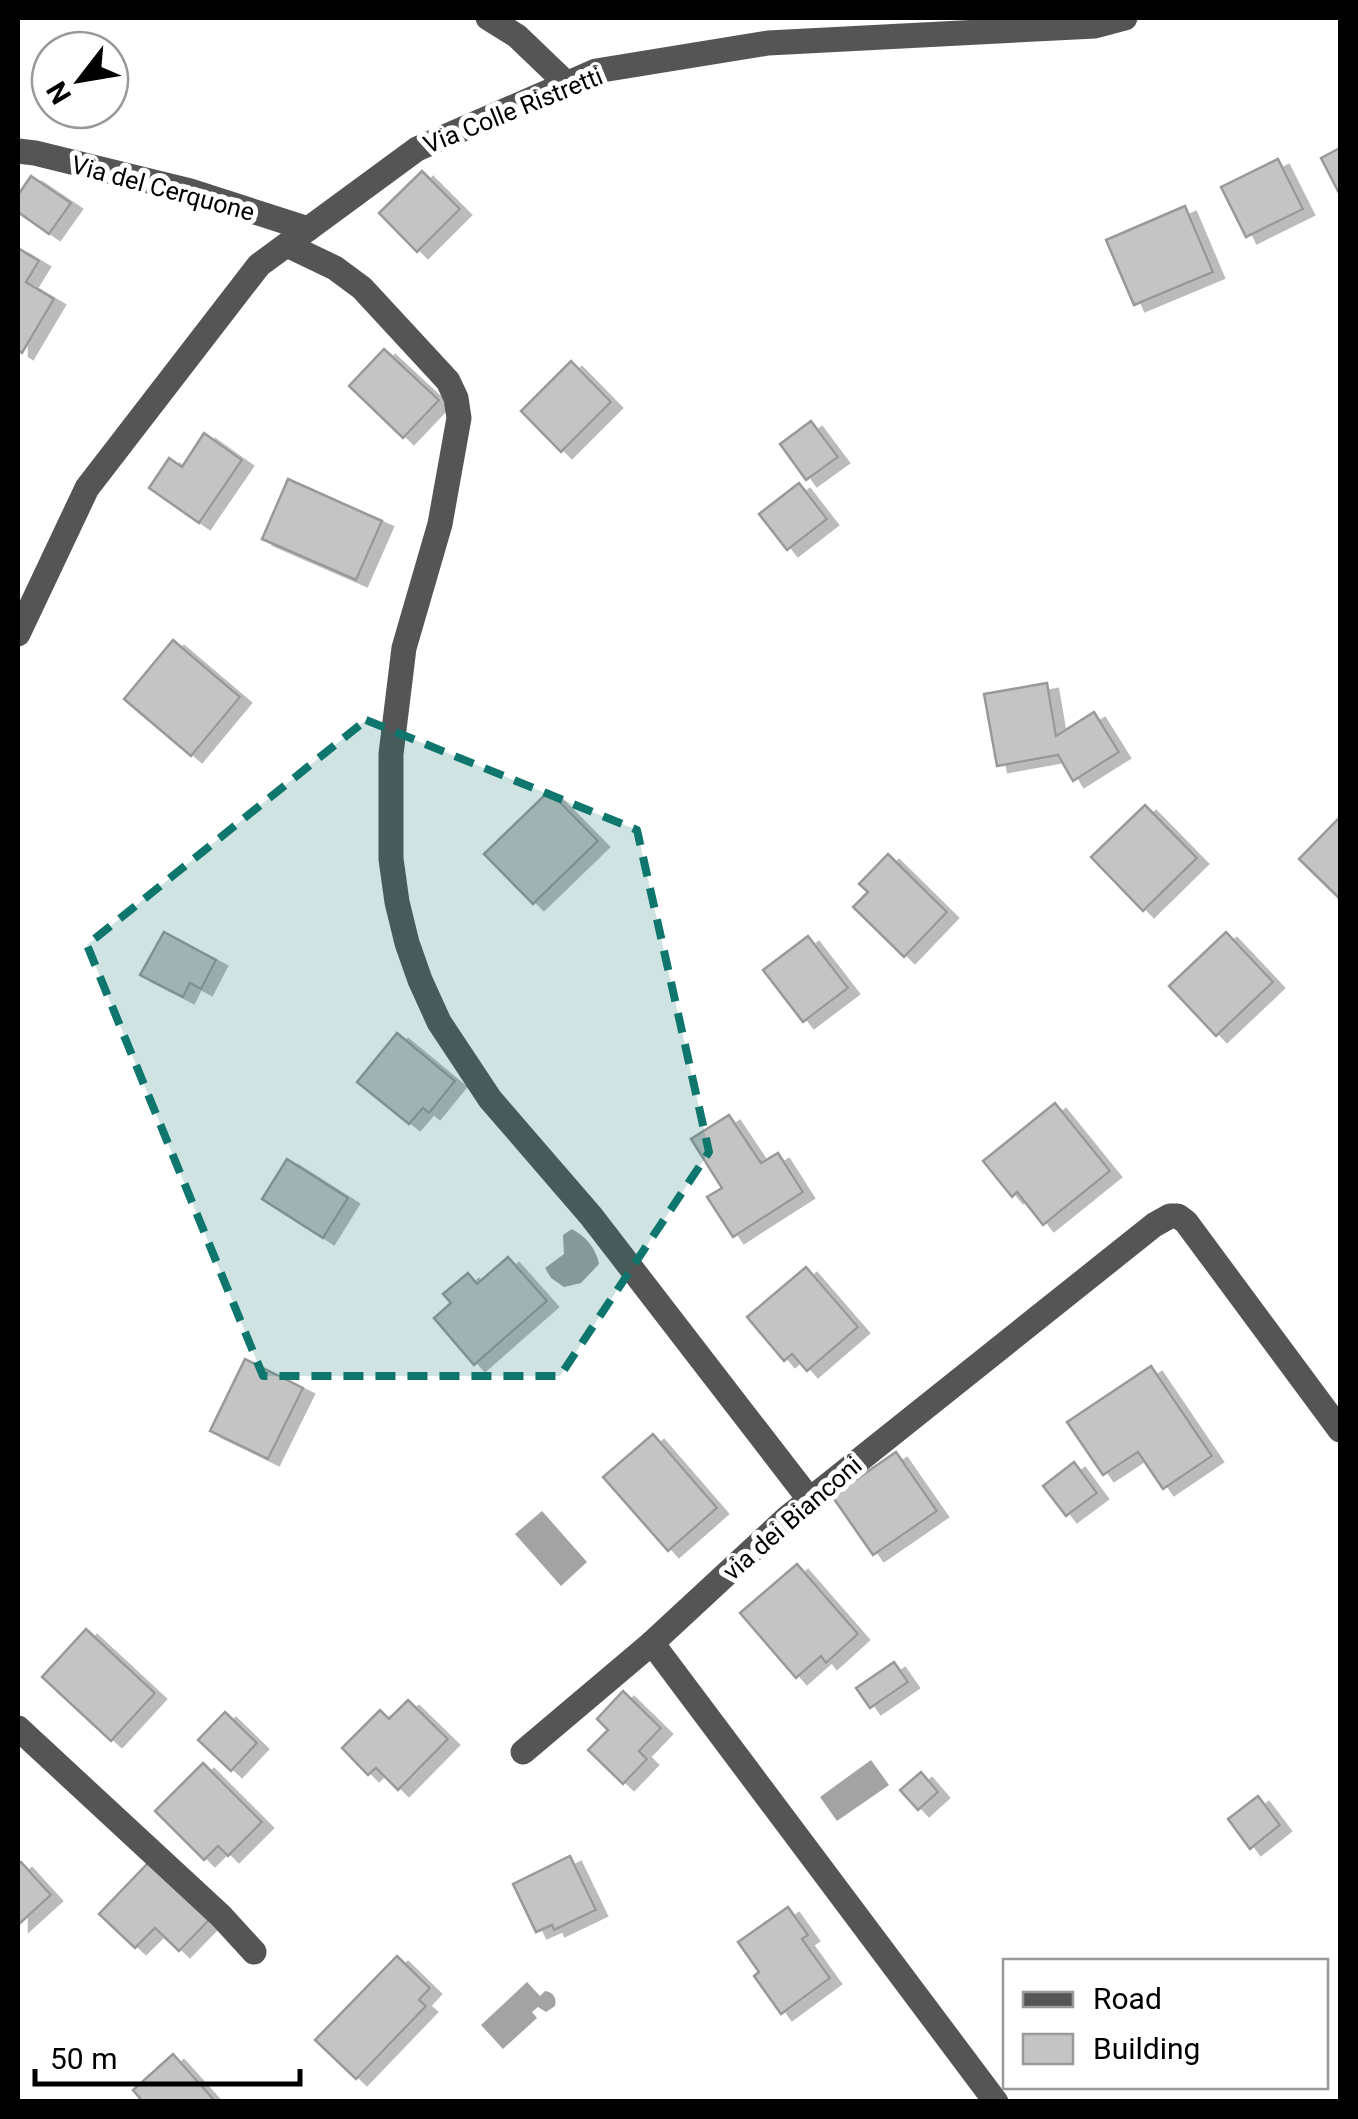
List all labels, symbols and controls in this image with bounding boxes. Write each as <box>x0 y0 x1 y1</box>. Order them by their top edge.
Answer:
north arrow <box>30 30 130 130</box>
street label: Via Colle Ristretti <box>419 61 607 160</box>
text: N <box>40 76 78 110</box>
street label: Via del Cerquone <box>68 150 258 227</box>
street label: via dei Bianconi <box>717 1450 867 1586</box>
legend <box>1003 1959 1328 2089</box>
text: Road <box>1093 1981 1162 2016</box>
scale bar <box>35 2024 300 2086</box>
text: Building <box>1093 2031 1200 2066</box>
text: 50 m <box>50 2041 117 2076</box>

